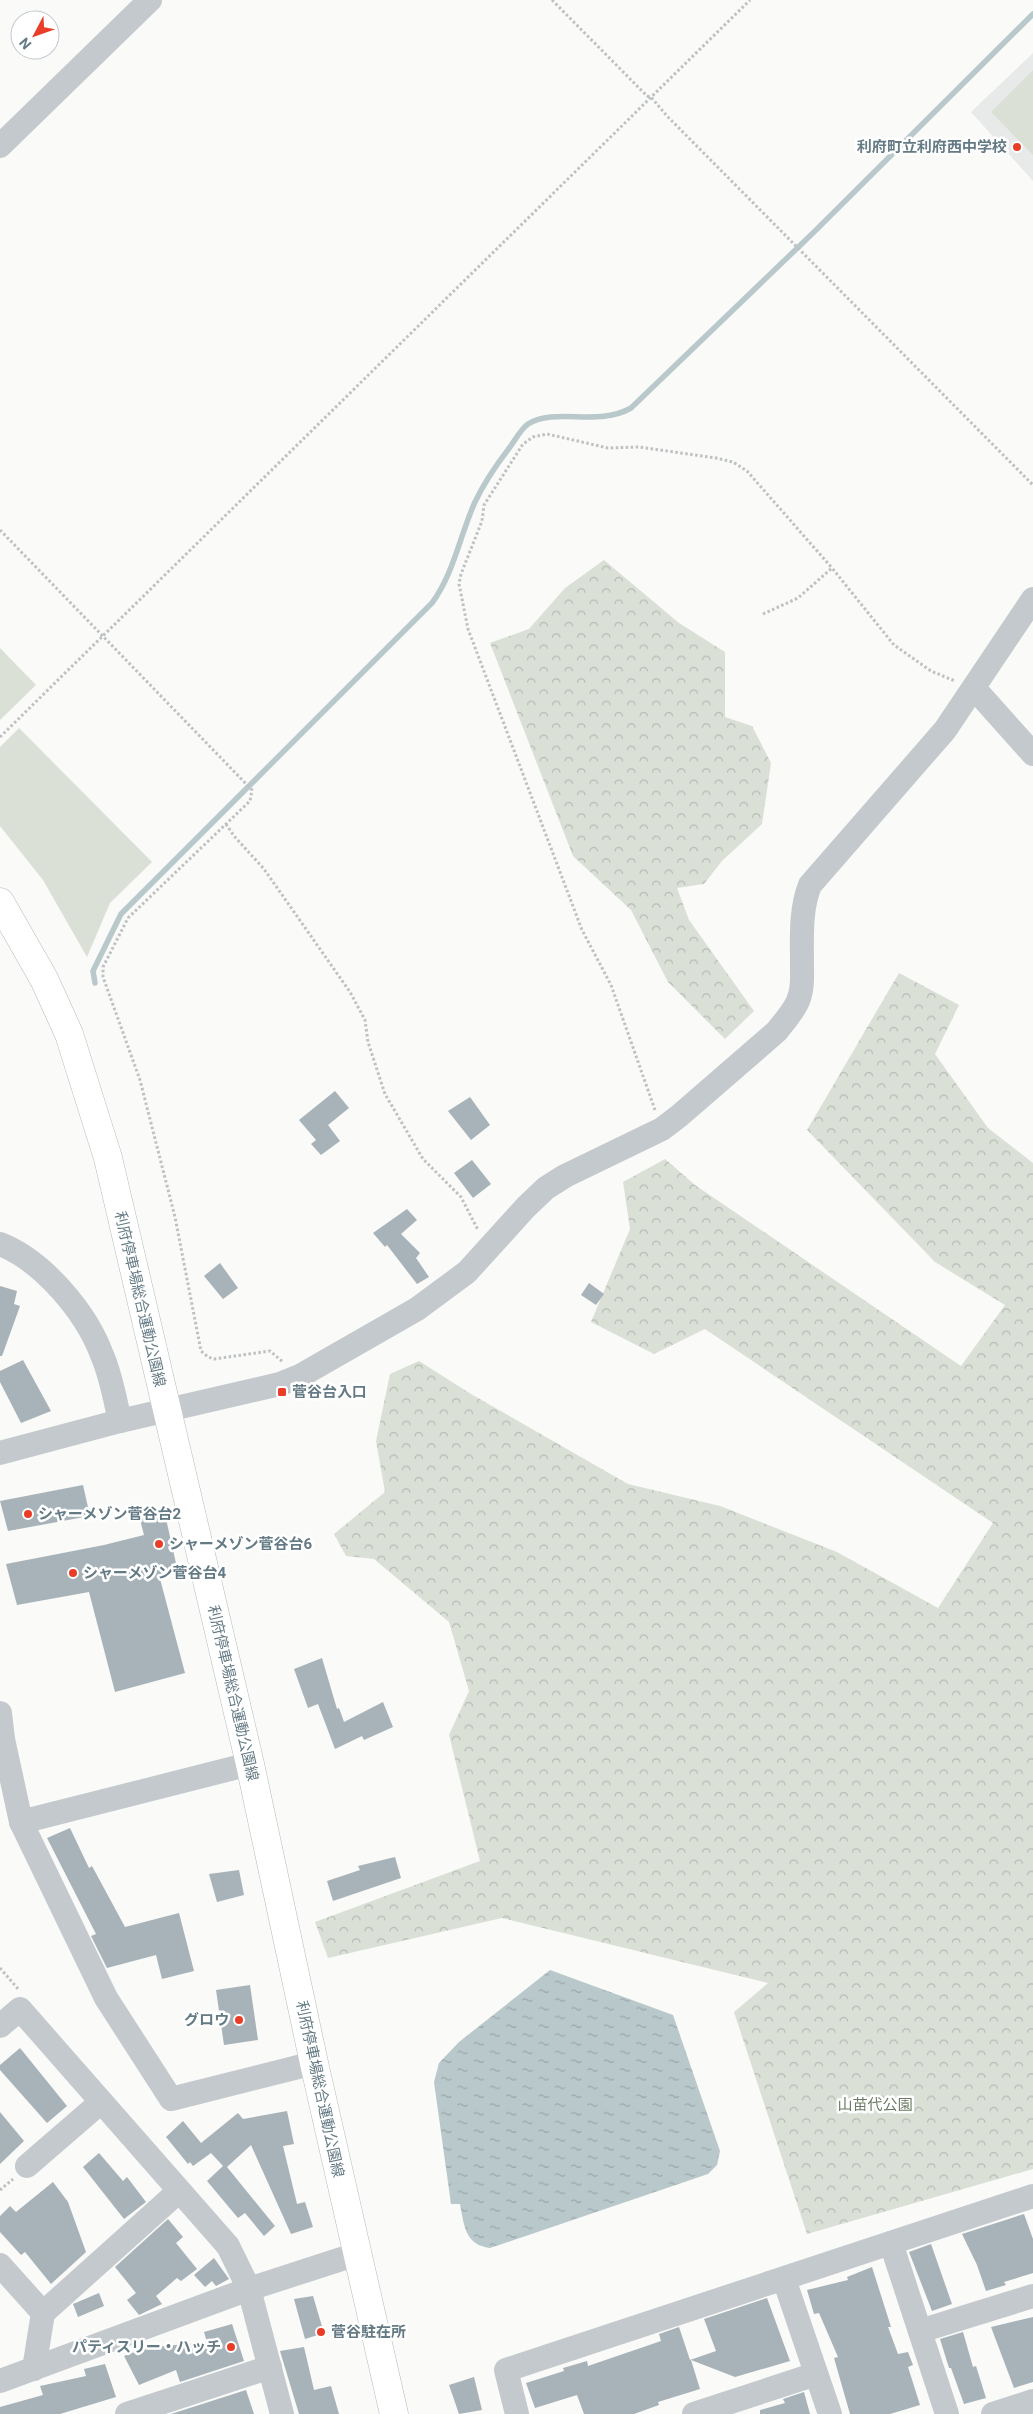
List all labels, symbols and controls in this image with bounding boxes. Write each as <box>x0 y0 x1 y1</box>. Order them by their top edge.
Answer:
north arrow <box>10 10 60 60</box>
text: N <box>16 35 34 53</box>
place label: 利府町立利府西中学校 <box>857 138 1007 156</box>
marker: 利府町立利府西中学校 <box>1011 141 1023 153</box>
street label: 利府停車場総合運動公園線 <box>111 1209 169 1389</box>
place label: 菅谷台入口 <box>292 1383 367 1401</box>
marker: 菅谷台入口 <box>276 1386 288 1398</box>
place label: シャーメゾン菅谷台2 <box>38 1505 181 1523</box>
marker: シャーメゾン菅谷台2 <box>22 1508 34 1520</box>
place label: シャーメゾン菅谷台6 <box>169 1535 312 1553</box>
marker: シャーメゾン菅谷台6 <box>153 1538 165 1550</box>
place label: シャーメゾン菅谷台4 <box>83 1564 226 1582</box>
marker: シャーメゾン菅谷台4 <box>67 1567 79 1579</box>
street label: 利府停車場総合運動公園線 <box>204 1603 262 1783</box>
street label: 利府停車場総合運動公園線 <box>292 1999 348 2179</box>
place label: グロウ <box>184 2011 229 2029</box>
marker: グロウ <box>233 2014 245 2026</box>
park label: 山苗代公園 <box>837 2096 913 2114</box>
place label: 菅谷駐在所 <box>331 2323 406 2341</box>
marker: 菅谷駐在所 <box>315 2326 327 2338</box>
place label: パティスリー・ハッチ <box>72 2338 221 2356</box>
marker: パティスリー・ハッチ <box>225 2341 237 2353</box>

